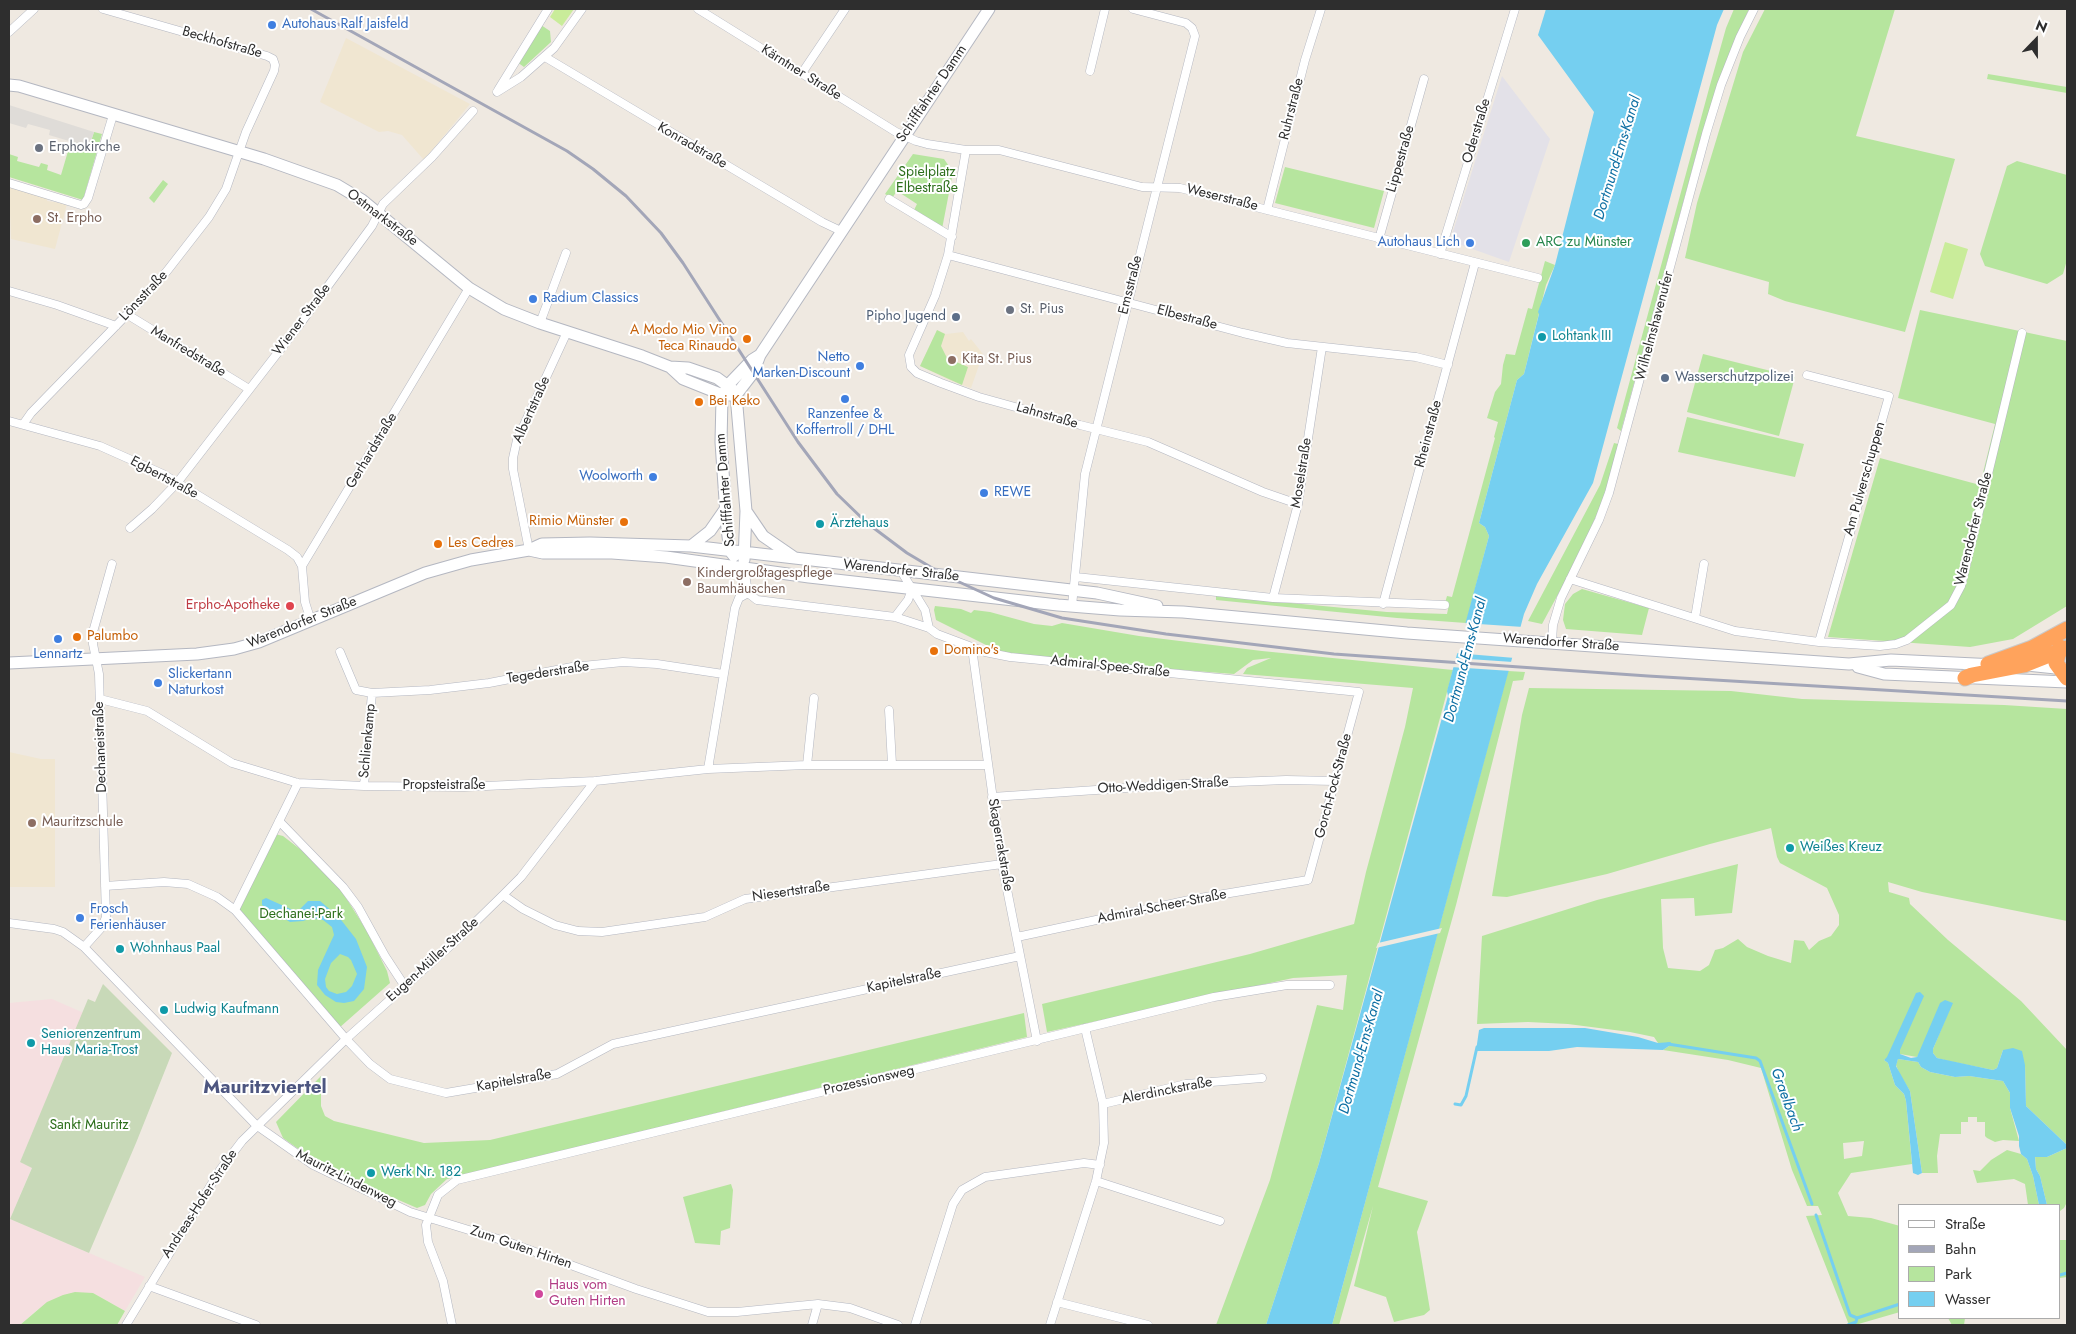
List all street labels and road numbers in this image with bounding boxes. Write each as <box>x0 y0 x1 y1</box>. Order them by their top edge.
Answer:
street label: Beckhofstraße <box>180 24 264 62</box>
street label: Kärntner Straße <box>758 42 844 104</box>
street label: Schifffahrter Damm <box>893 42 971 146</box>
street label: Ruhrstraße <box>1276 76 1308 142</box>
street label: Oderstraße <box>1459 97 1495 165</box>
street label: Konradstraße <box>654 119 730 173</box>
street label: Lippestraße <box>1383 124 1419 194</box>
street label: Weserstraße <box>1184 181 1260 215</box>
street label: Ostmarkstraße <box>343 186 421 250</box>
street label: Emsstraße <box>1116 254 1146 316</box>
street label: Lönsstraße <box>117 267 171 325</box>
street label: Wilhelmshavenufer <box>1632 269 1678 383</box>
street label: Wiener Straße <box>269 281 335 359</box>
street label: Elbestraße <box>1155 302 1219 334</box>
street label: Manfredstraße <box>147 323 229 381</box>
street label: Albertstraße <box>510 374 554 446</box>
street label: Rheinstraße <box>1412 398 1446 470</box>
street label: Lahnstraße <box>1014 399 1080 433</box>
street label: Gerhardstraße <box>343 410 401 492</box>
street label: Am Pulverschuppen <box>1841 420 1889 538</box>
street label: Schifffahrter Damm <box>713 433 739 547</box>
street label: Moselstraße <box>1288 437 1316 509</box>
street label: Egbertstraße <box>127 453 201 503</box>
street label: Warendorfer Straße <box>1952 470 1996 588</box>
street label: Warendorfer Straße <box>842 557 960 585</box>
street label: Warendorfer Straße <box>245 593 359 653</box>
street label: Warendorfer Straße <box>1502 631 1620 655</box>
street label: Admiral-Spee-Straße <box>1049 652 1171 682</box>
street label: Tegederstraße <box>506 658 590 688</box>
street label: Dechaneistraße <box>91 701 111 793</box>
street label: Schlienkamp <box>356 703 380 779</box>
street label: Gorch-Fock-Straße <box>1312 732 1356 840</box>
street label: Otto-Weddigen-Straße <box>1097 774 1229 798</box>
street label: Propsteistraße <box>402 778 486 794</box>
street label: Skagerrakstraße <box>984 797 1016 893</box>
street label: Niesertstraße <box>751 878 831 906</box>
street label: Admiral-Scheer-Straße <box>1096 886 1228 928</box>
street label: Eugen-Müller-Straße <box>383 914 483 1006</box>
street label: Kapitelstraße <box>865 965 943 997</box>
street label: Prozessionsweg <box>822 1062 916 1100</box>
street label: Kapitelstraße <box>475 1066 553 1096</box>
street label: Alerdinckstraße <box>1120 1074 1214 1108</box>
street label: Mauritz-Lindenweg <box>293 1146 399 1212</box>
street label: Andreas-Hofer-Straße <box>159 1147 241 1261</box>
street label: Zum Guten Hirten <box>468 1223 574 1273</box>

